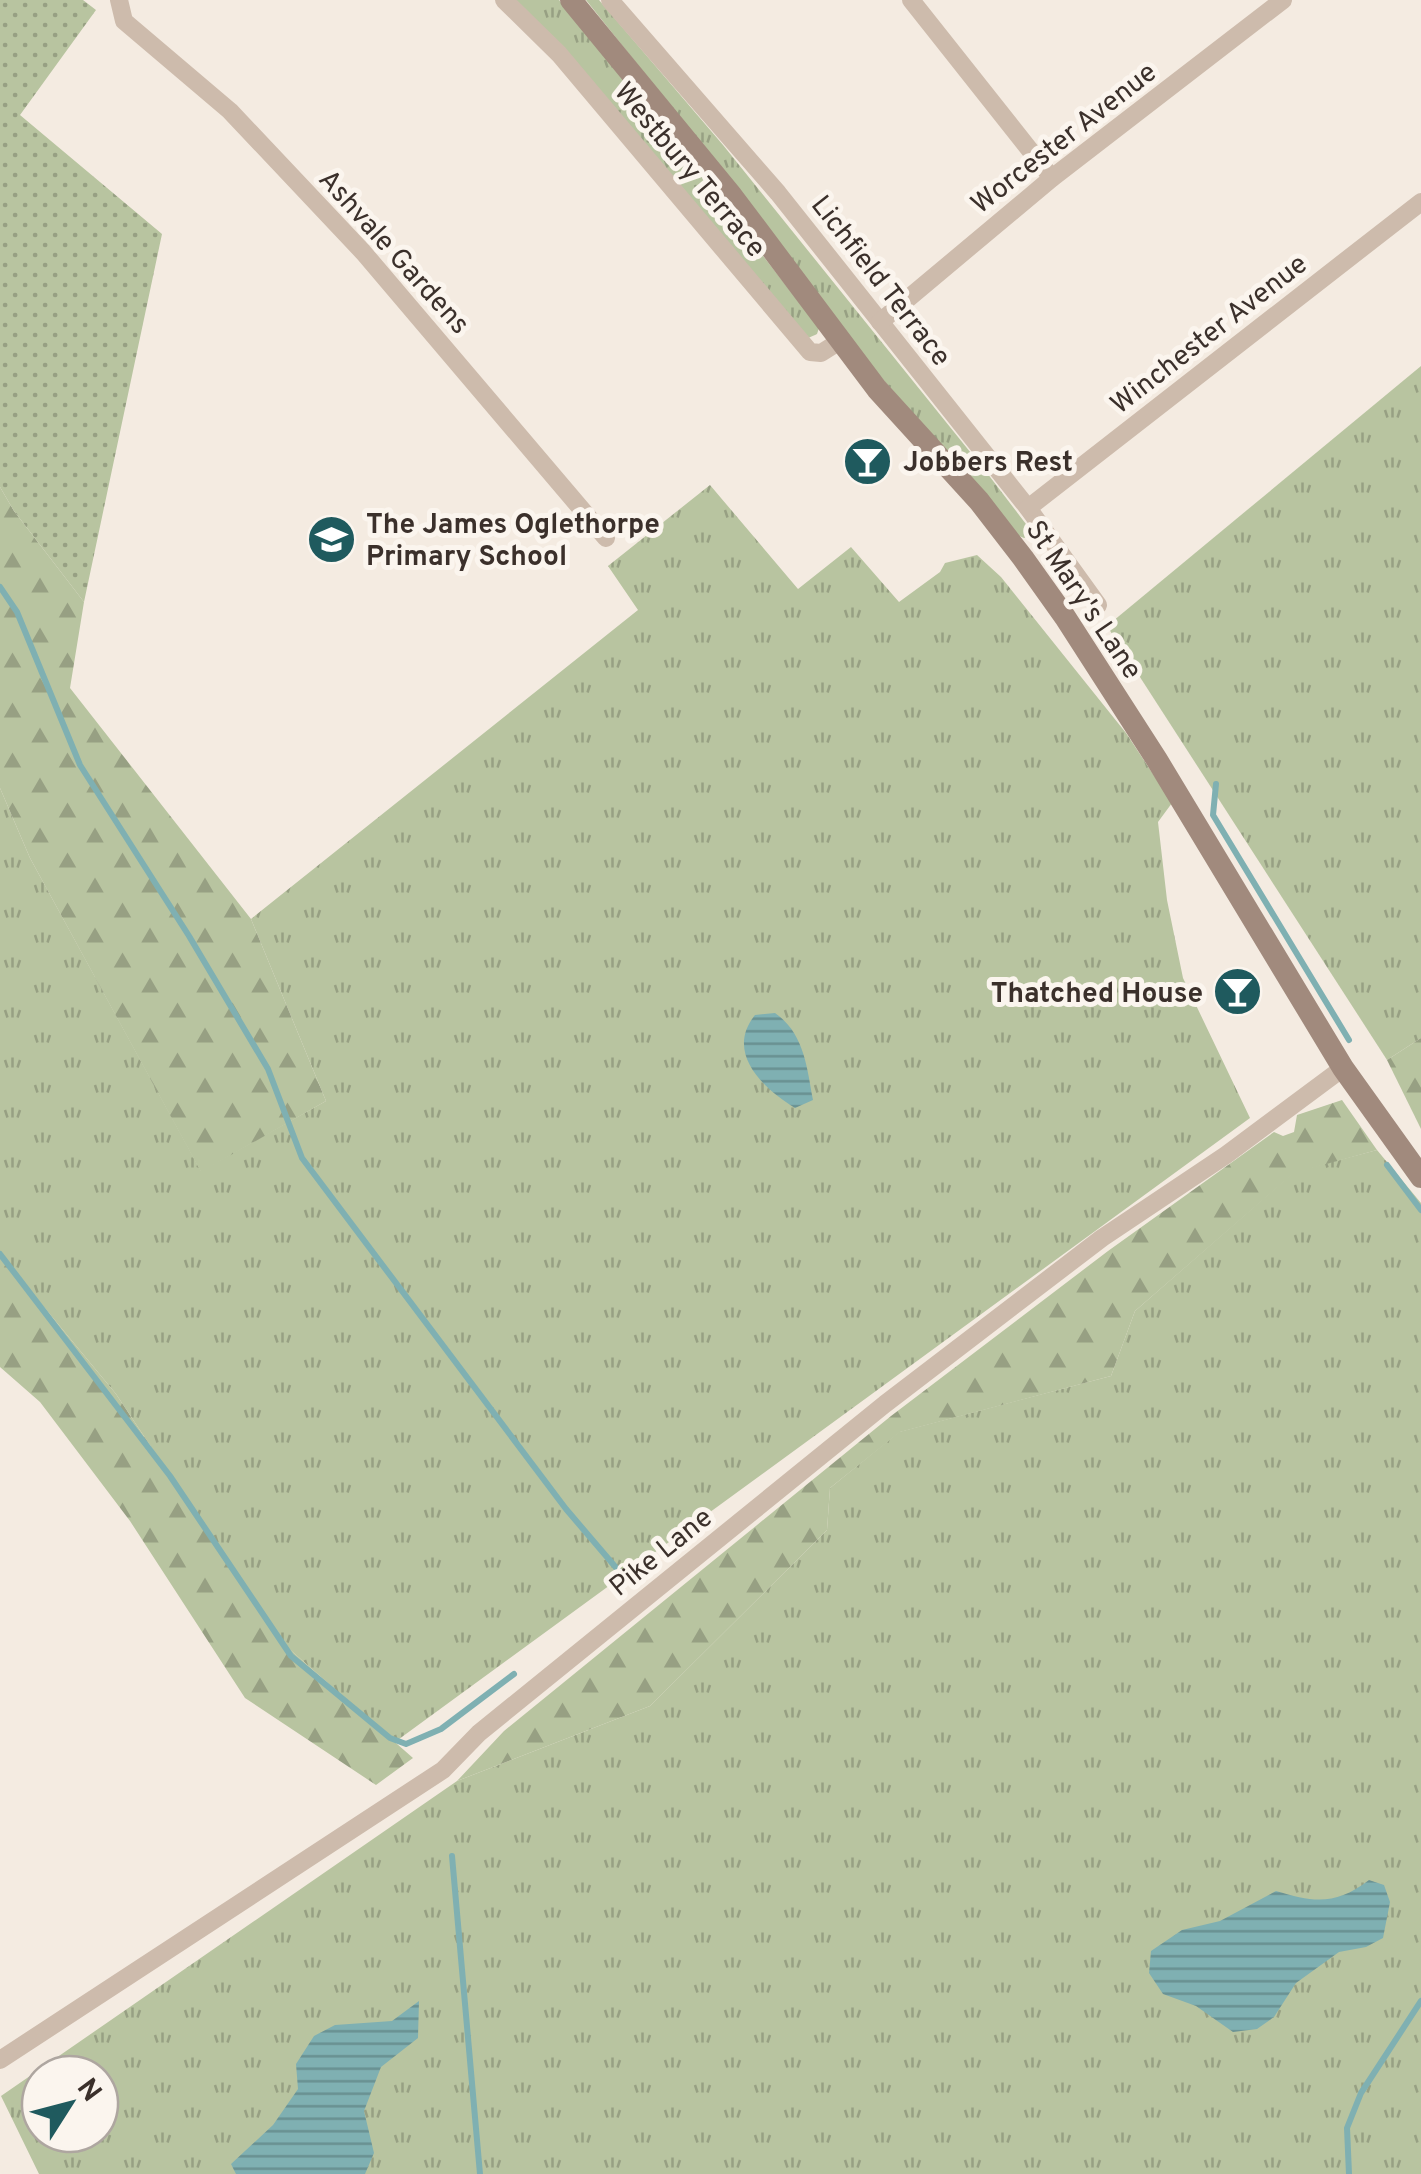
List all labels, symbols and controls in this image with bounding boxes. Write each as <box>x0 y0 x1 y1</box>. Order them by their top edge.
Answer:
street label: Worcester Avenue <box>965 56 1165 223</box>
street label: Westbury Terrace <box>605 76 773 266</box>
street label: Ashvale Gardens <box>309 163 476 343</box>
street label: Lichfield Terrace <box>802 189 958 375</box>
street label: Winchester Avenue <box>1104 247 1316 424</box>
bar icon: Jobbers Rest <box>842 435 894 487</box>
place label: Jobbers Rest <box>903 446 1073 482</box>
place label: The James Oglethorpe Primary School <box>366 508 660 576</box>
school or university icon: The James Oglethorpe Primary School <box>305 513 357 565</box>
street label: St Mary's Lane <box>1016 514 1149 687</box>
bar icon: Thatched House <box>1212 966 1264 1018</box>
place label: Thatched House <box>991 977 1203 1013</box>
street label: Pike Lane <box>603 1501 721 1606</box>
north arrow <box>20 2054 120 2154</box>
text: N <box>67 2072 108 2110</box>

